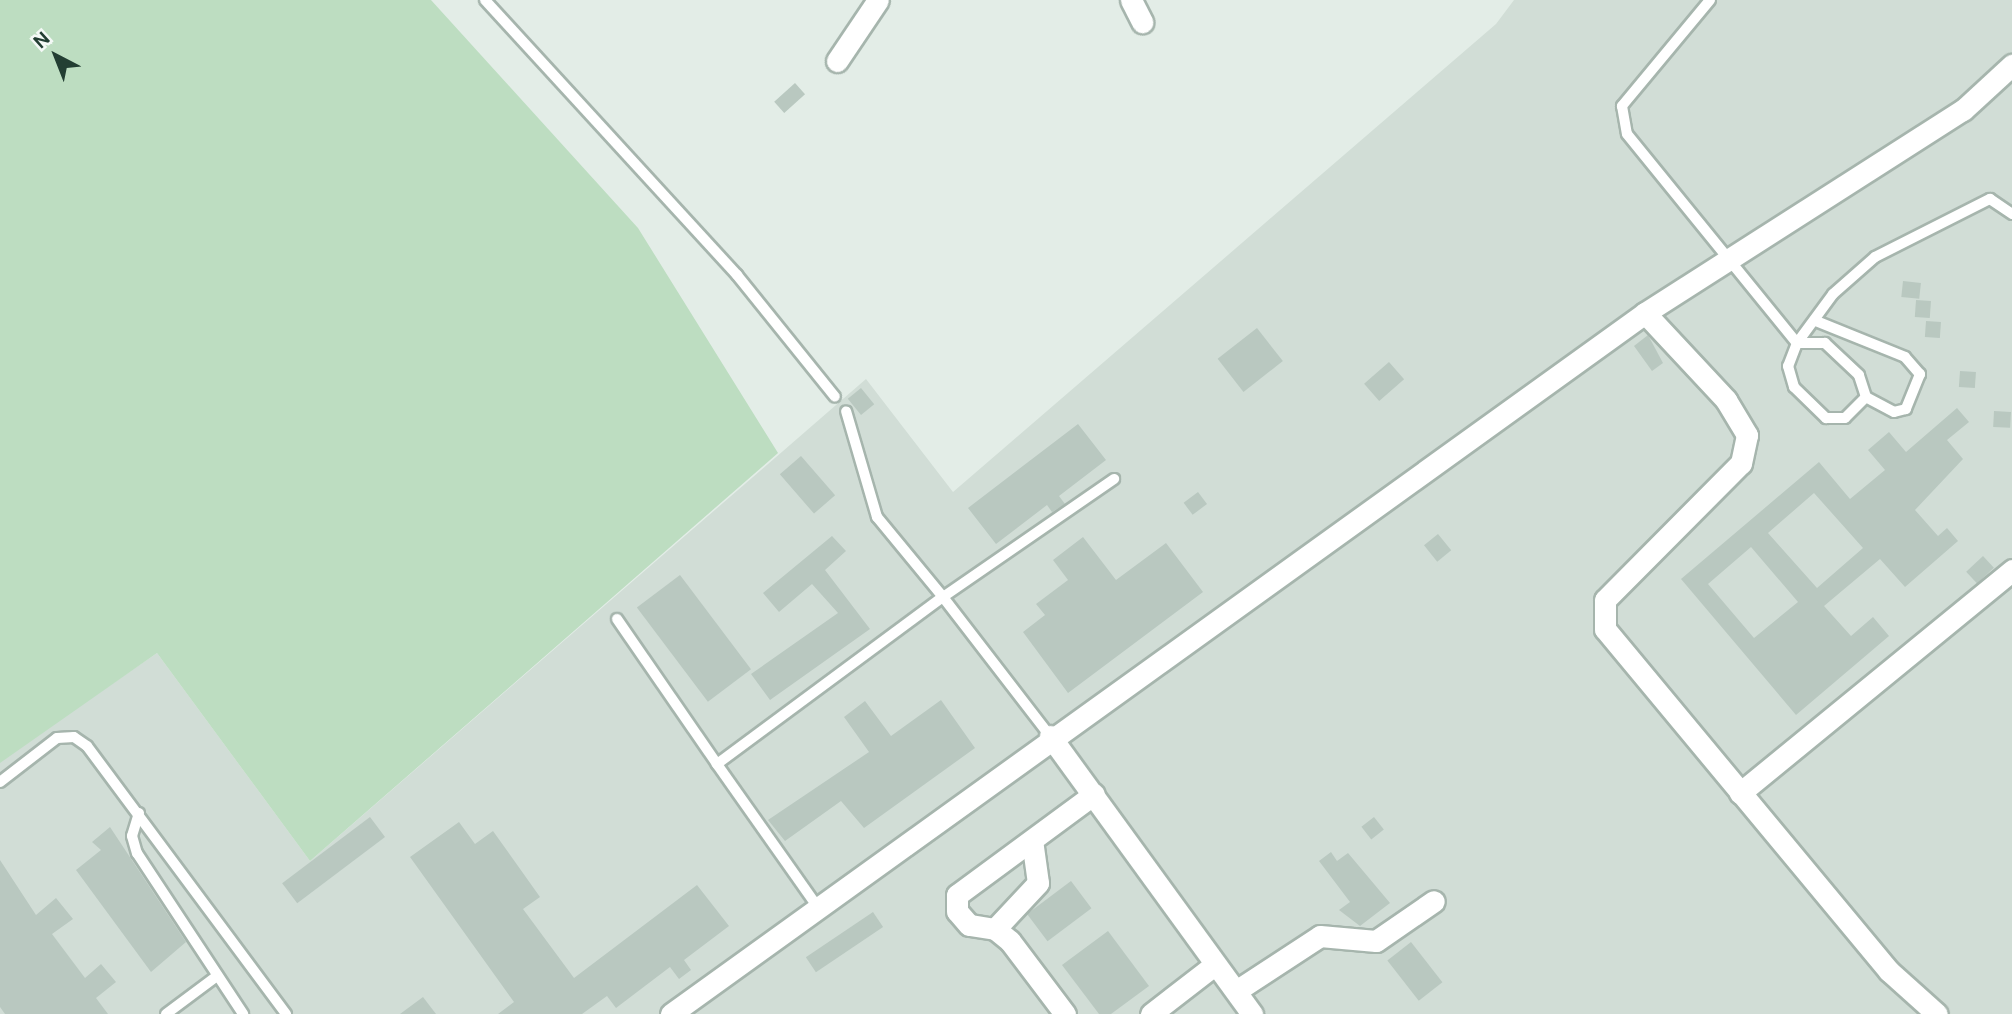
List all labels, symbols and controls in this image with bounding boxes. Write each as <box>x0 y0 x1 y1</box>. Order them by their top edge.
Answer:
north arrow <box>21 21 91 91</box>
text: N <box>28 26 55 54</box>

